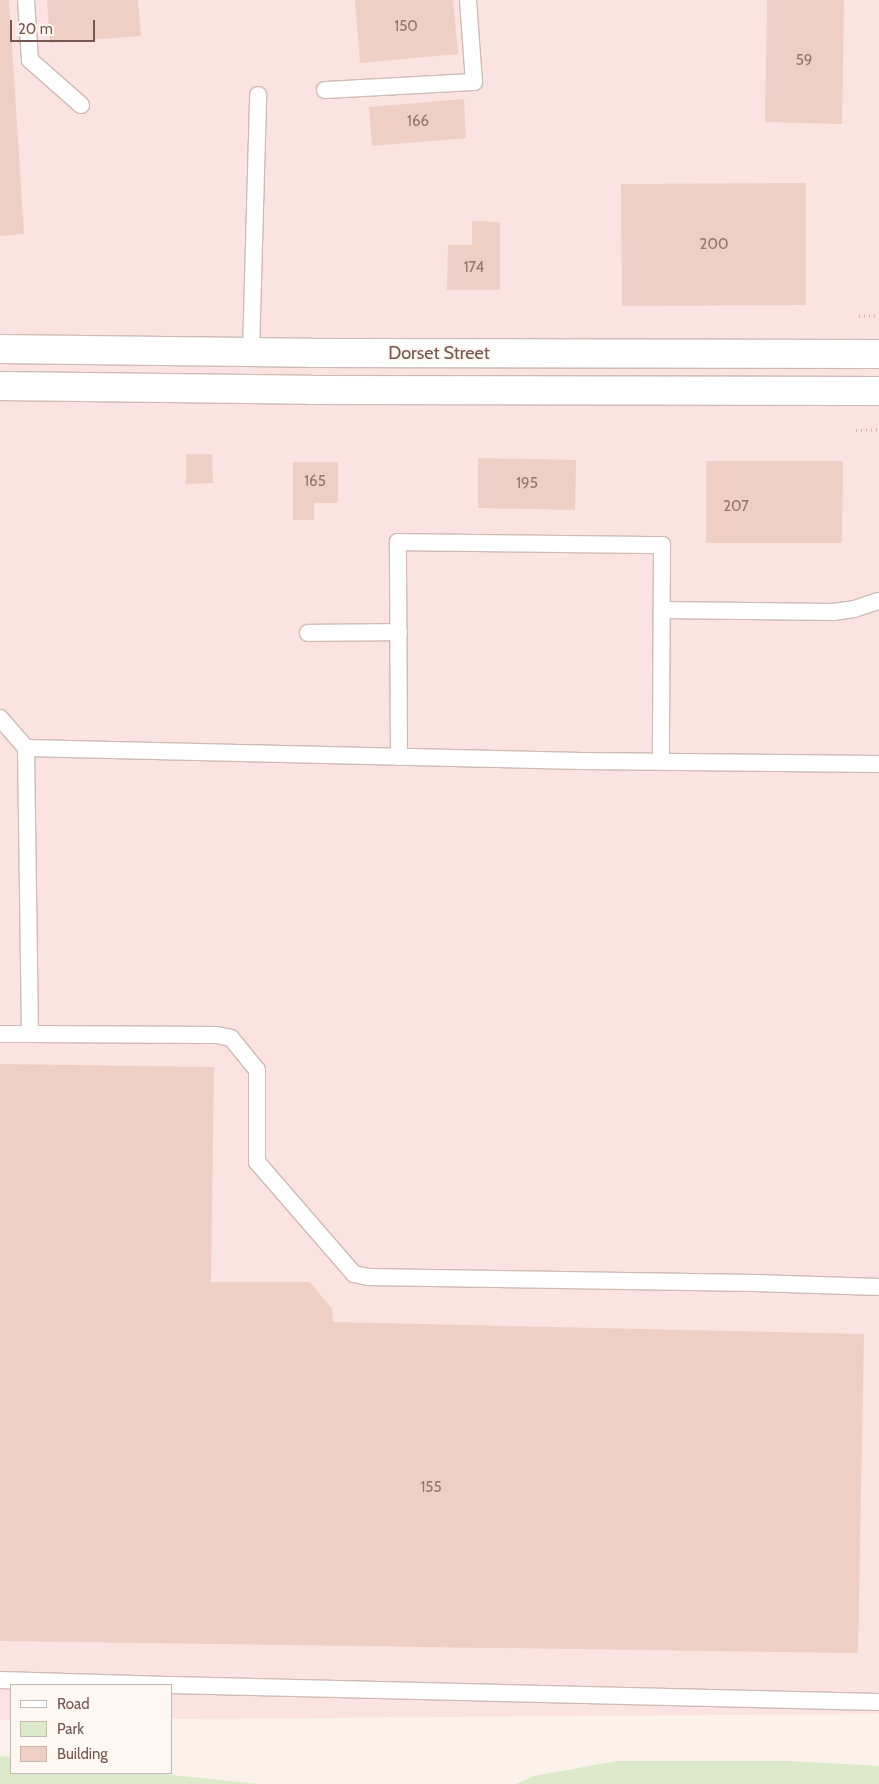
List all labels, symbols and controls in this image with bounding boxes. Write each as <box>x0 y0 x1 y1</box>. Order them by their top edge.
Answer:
scale bar <box>12 10 98 42</box>
house number: 150 <box>394 18 418 36</box>
text: 20 m <box>18 20 53 38</box>
house number: 59 <box>796 52 812 70</box>
house number: 166 <box>407 113 429 131</box>
house number: 200 <box>700 236 728 254</box>
house number: 174 <box>464 259 484 277</box>
street label: Dorset Street <box>388 342 490 364</box>
house number: 165 <box>304 473 326 491</box>
house number: 195 <box>516 475 538 493</box>
house number: 207 <box>723 498 749 516</box>
house number: 155 <box>420 1479 442 1497</box>
legend <box>10 1684 172 1774</box>
text: Road <box>57 1695 90 1713</box>
text: Park <box>57 1720 84 1738</box>
text: Building <box>57 1745 108 1763</box>

